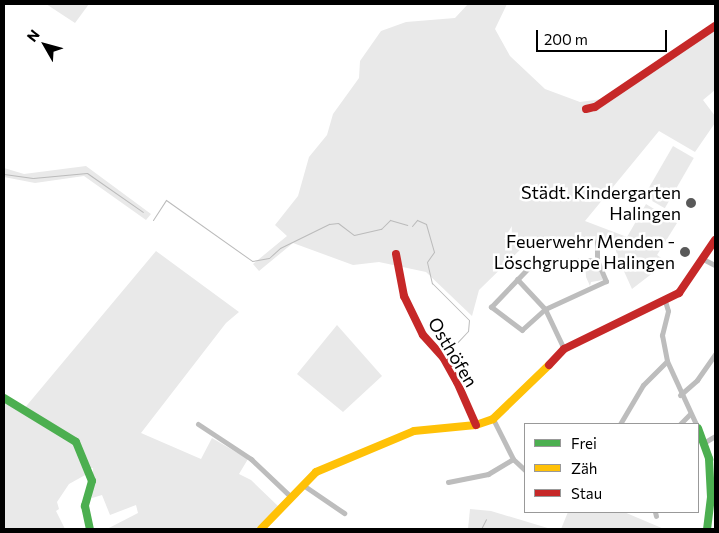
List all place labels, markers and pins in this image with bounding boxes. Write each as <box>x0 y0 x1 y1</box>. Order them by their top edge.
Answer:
place label: Städt. Kindergarten Halingen <box>521 182 681 224</box>
marker: Städt. Kindergarten Halingen <box>685 197 697 209</box>
place label: Feuerwehr Menden - Löschgruppe Halingen <box>494 231 675 274</box>
marker: Feuerwehr Menden - Löschgruppe Halingen <box>679 246 691 258</box>

